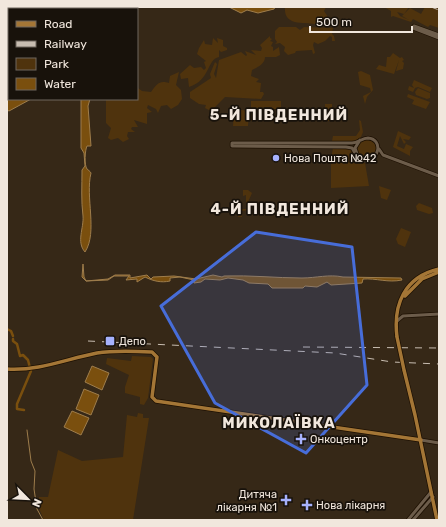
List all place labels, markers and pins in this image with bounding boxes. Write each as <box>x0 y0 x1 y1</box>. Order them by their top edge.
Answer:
place label: Нова Пошта №42 <box>284 152 376 165</box>
marker: Нова Пошта №42 <box>271 153 281 163</box>
marker: Депо <box>104 335 116 347</box>
place label: Депо <box>119 335 146 348</box>
marker: Онкоцентр <box>295 433 307 445</box>
place label: Онкоцентр <box>310 433 368 446</box>
place label: Дитяча лікарня №1 <box>217 488 277 514</box>
marker: Дитяча лікарня №1 <box>280 494 292 506</box>
marker: Нова лікарня <box>301 499 313 511</box>
place label: Нова лікарня <box>316 499 385 512</box>

